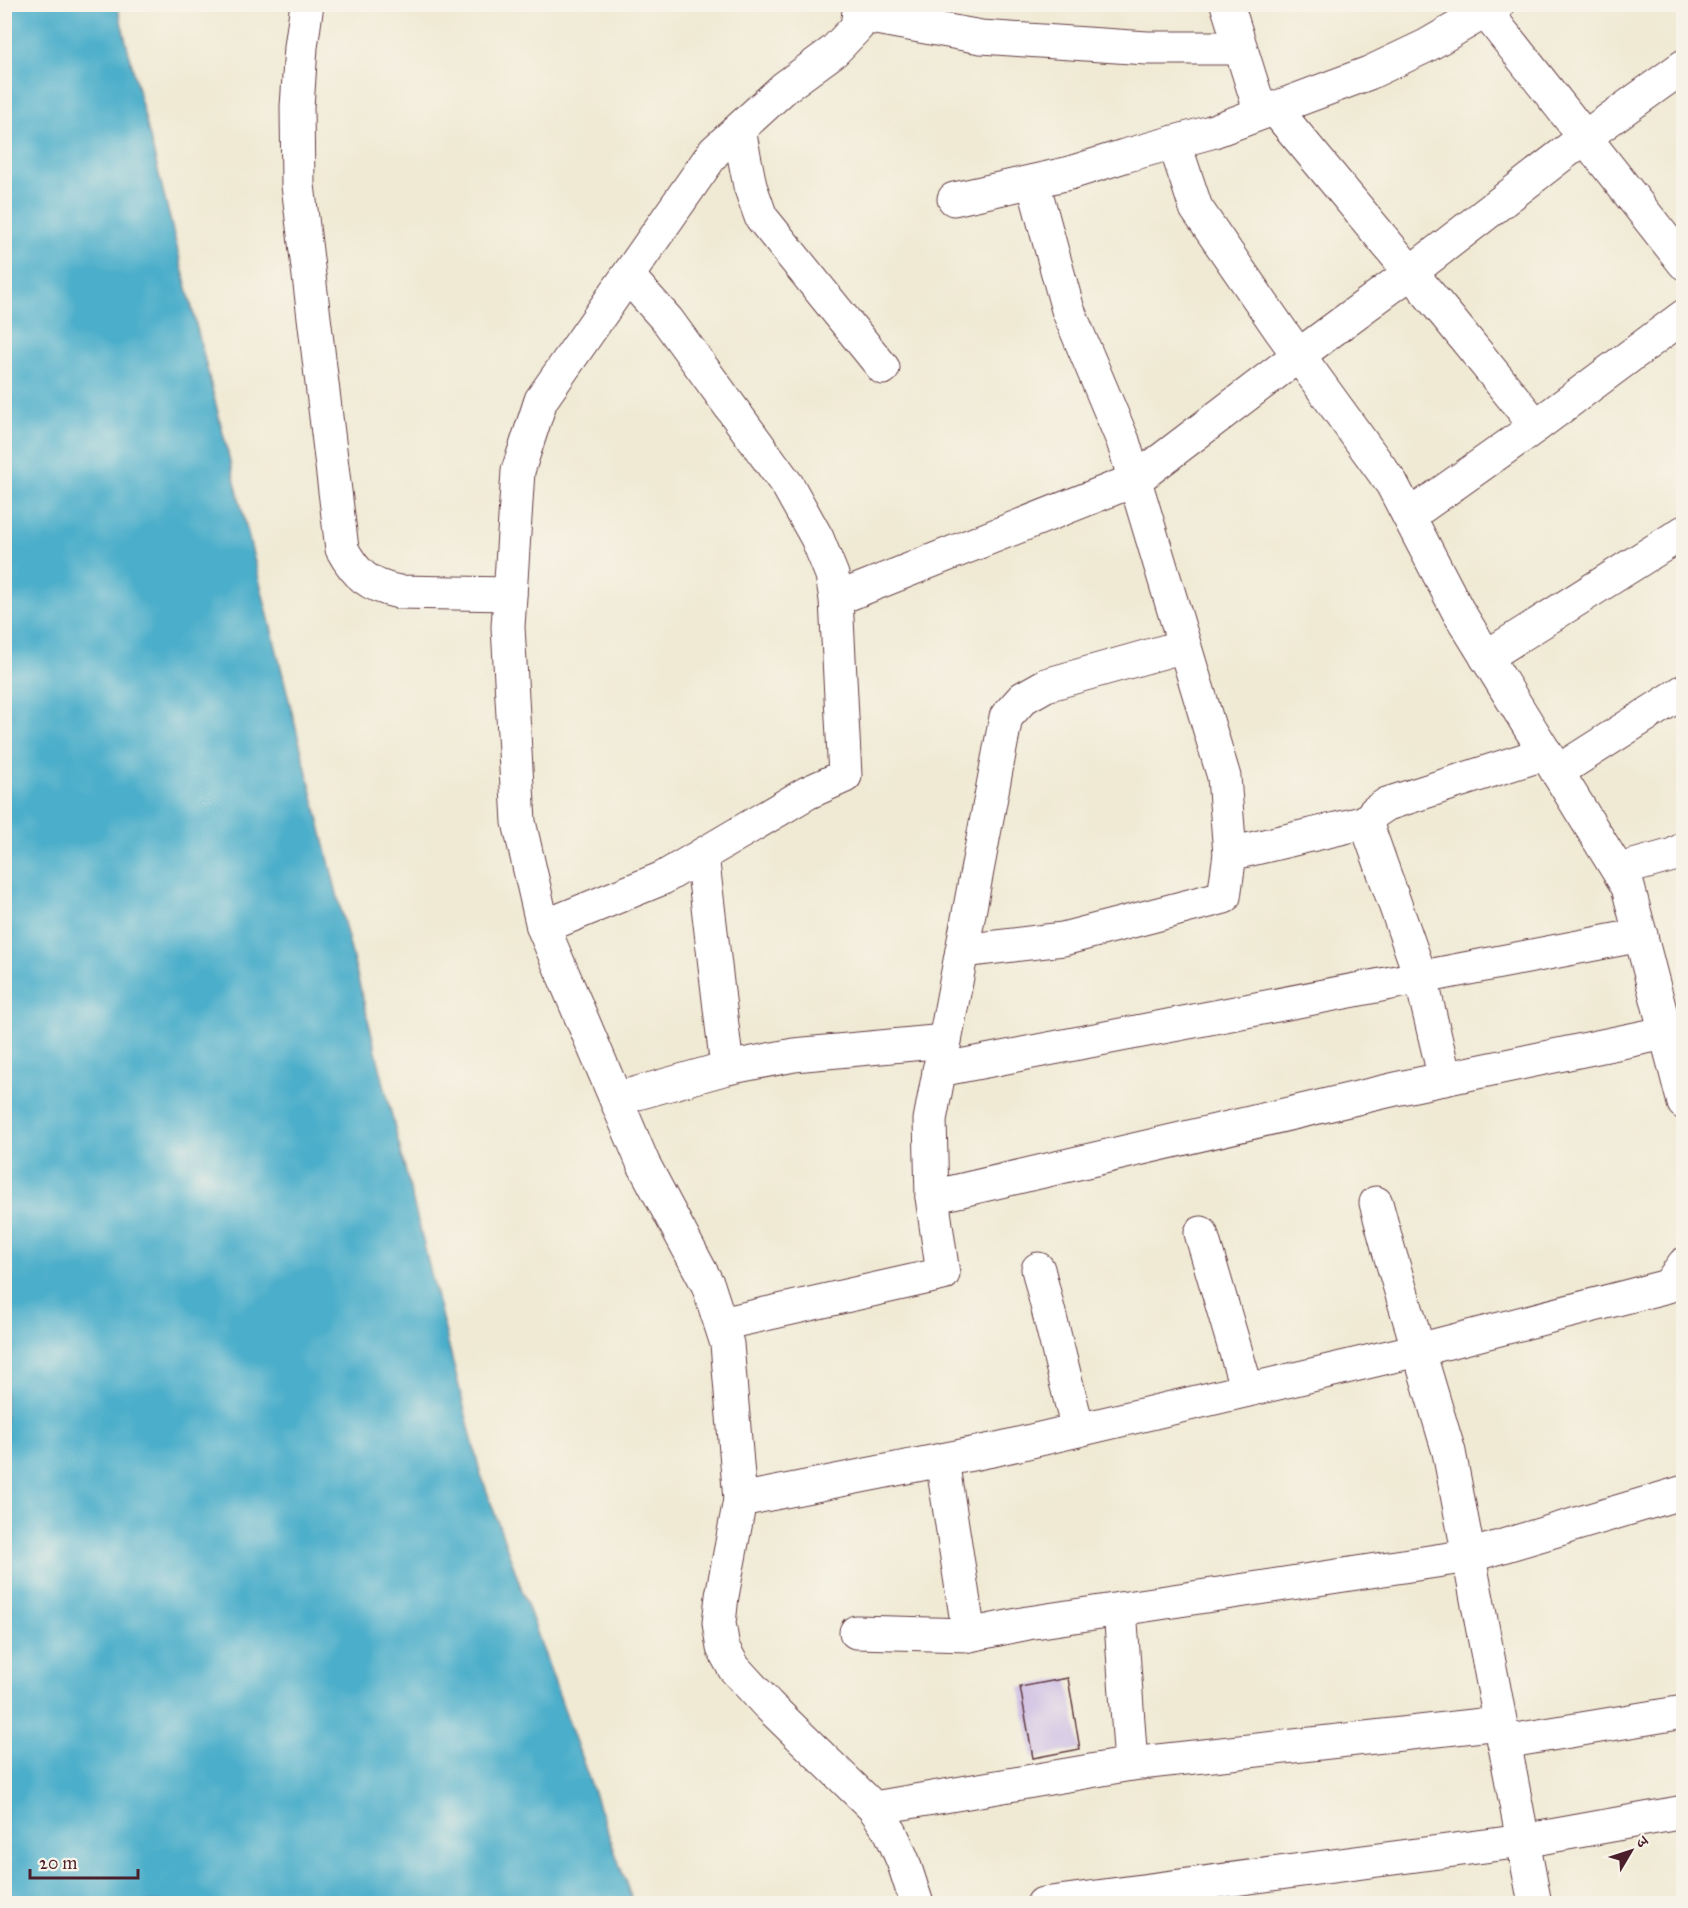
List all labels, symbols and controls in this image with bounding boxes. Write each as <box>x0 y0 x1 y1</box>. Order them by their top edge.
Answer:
north arrow <box>1601 1821 1661 1881</box>
text: उ <box>1632 1832 1653 1852</box>
scale bar <box>30 1842 138 1880</box>
text: 20 m <box>39 1852 77 1874</box>

